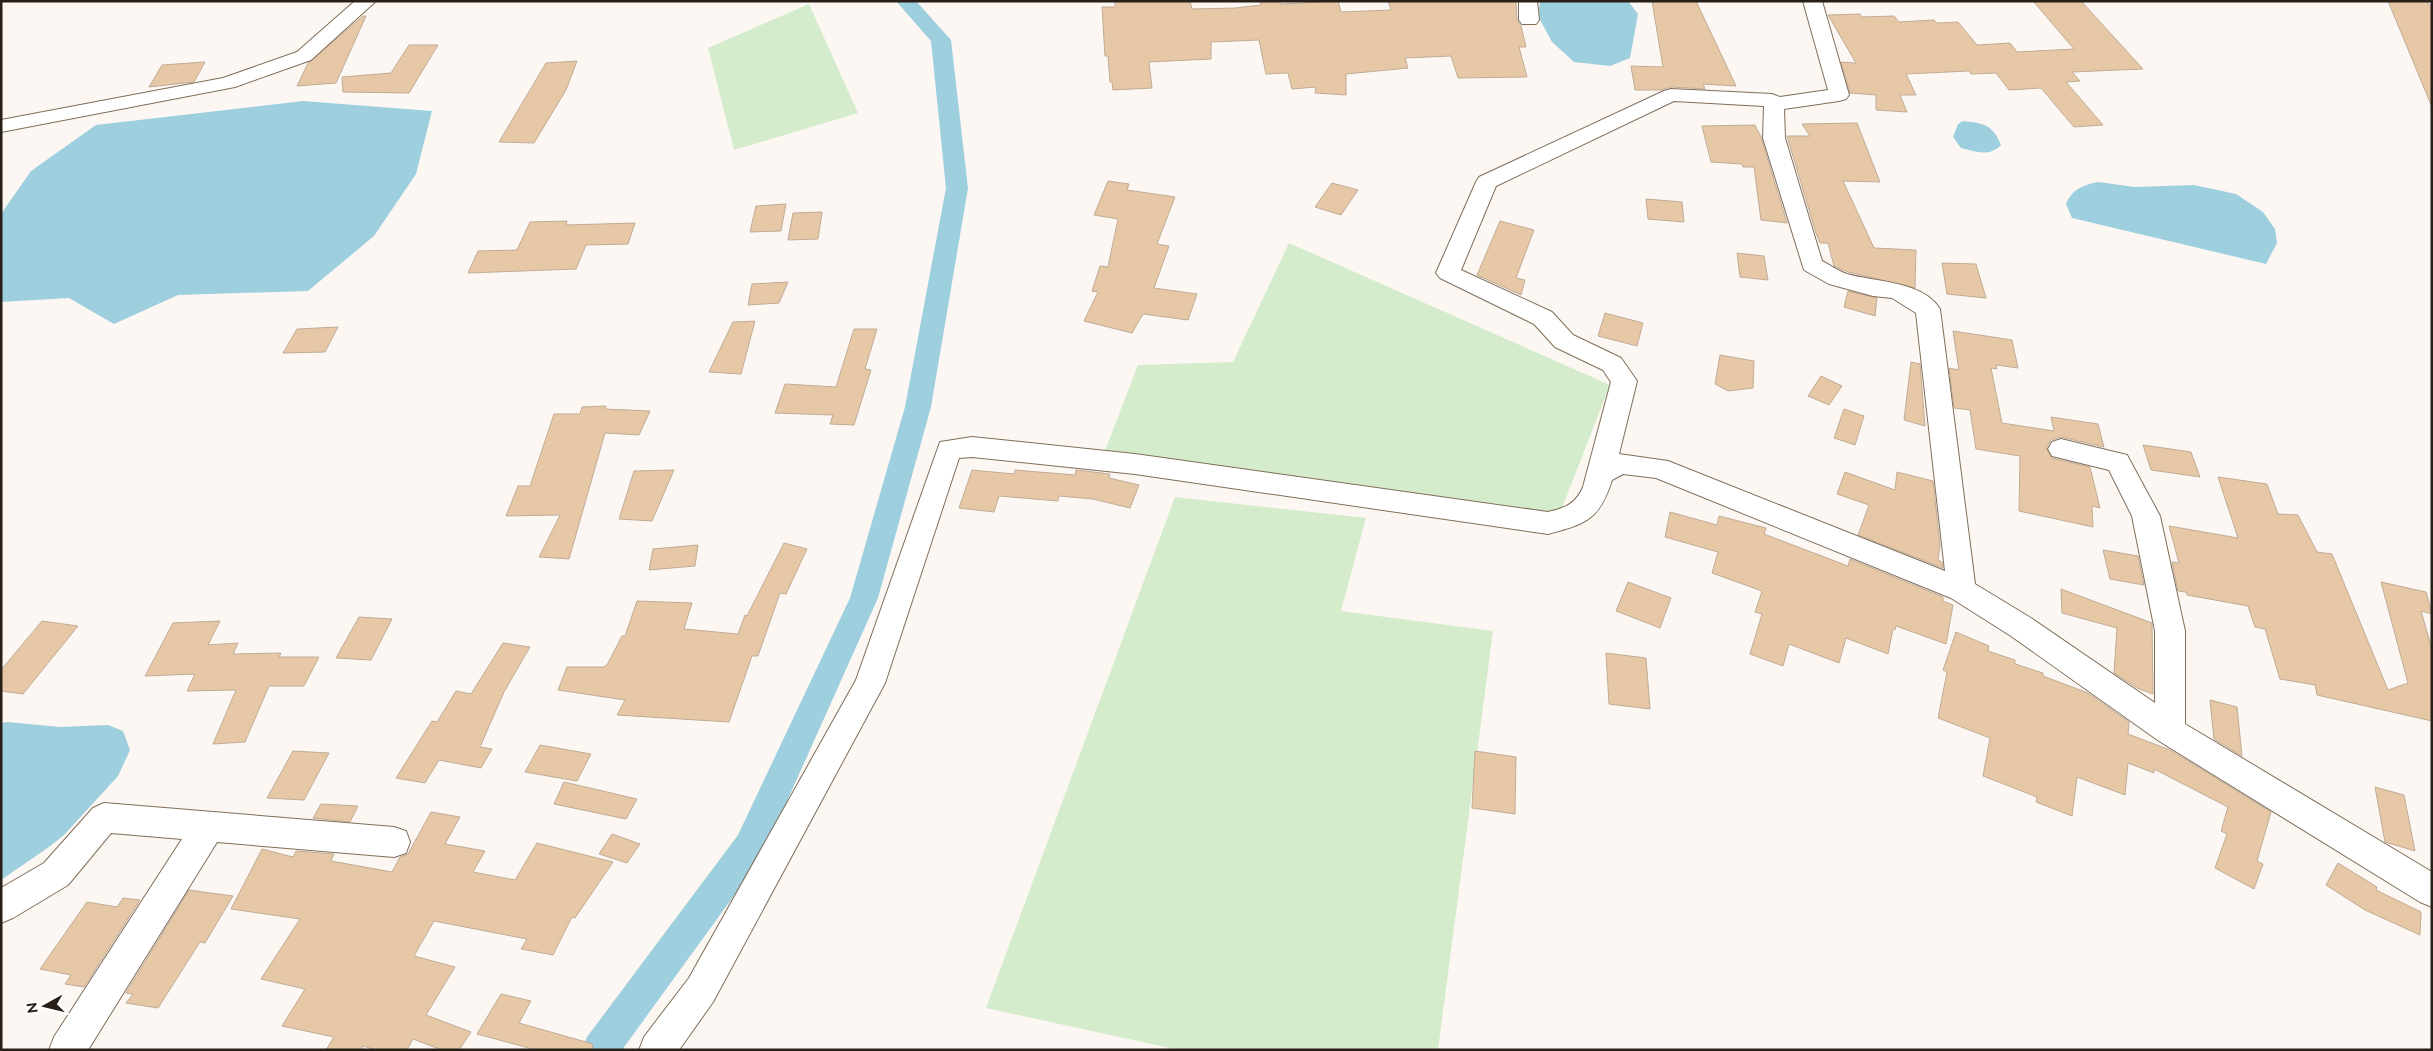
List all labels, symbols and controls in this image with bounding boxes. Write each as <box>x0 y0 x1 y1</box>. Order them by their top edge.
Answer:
north arrow <box>20 981 70 1031</box>
text: N <box>23 1001 41 1014</box>

